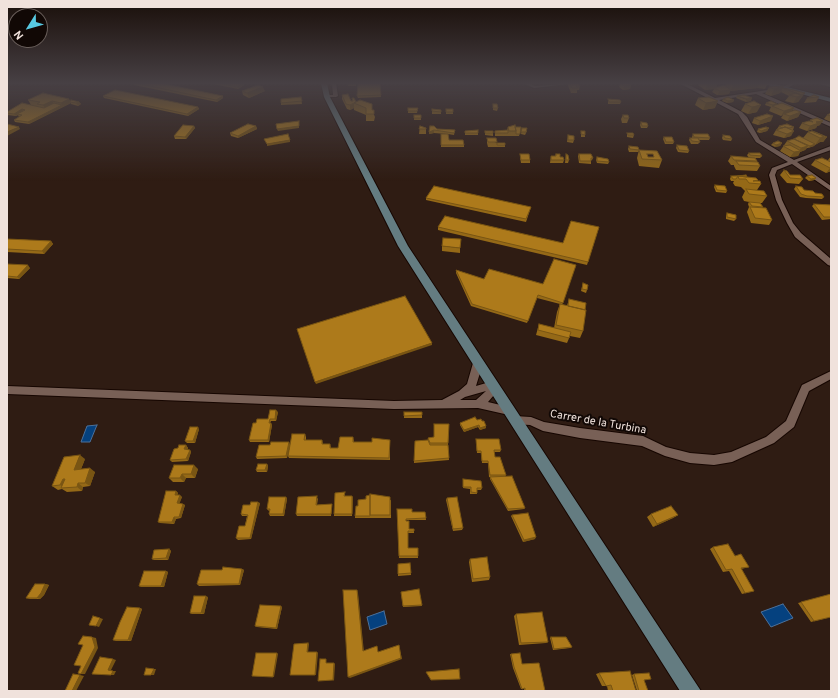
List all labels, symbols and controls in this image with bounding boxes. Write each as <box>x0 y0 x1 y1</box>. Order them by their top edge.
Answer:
north arrow <box>8 8 48 48</box>
text: N <box>11 27 27 42</box>
street label: Carrer de la Turbina <box>549 408 647 438</box>

